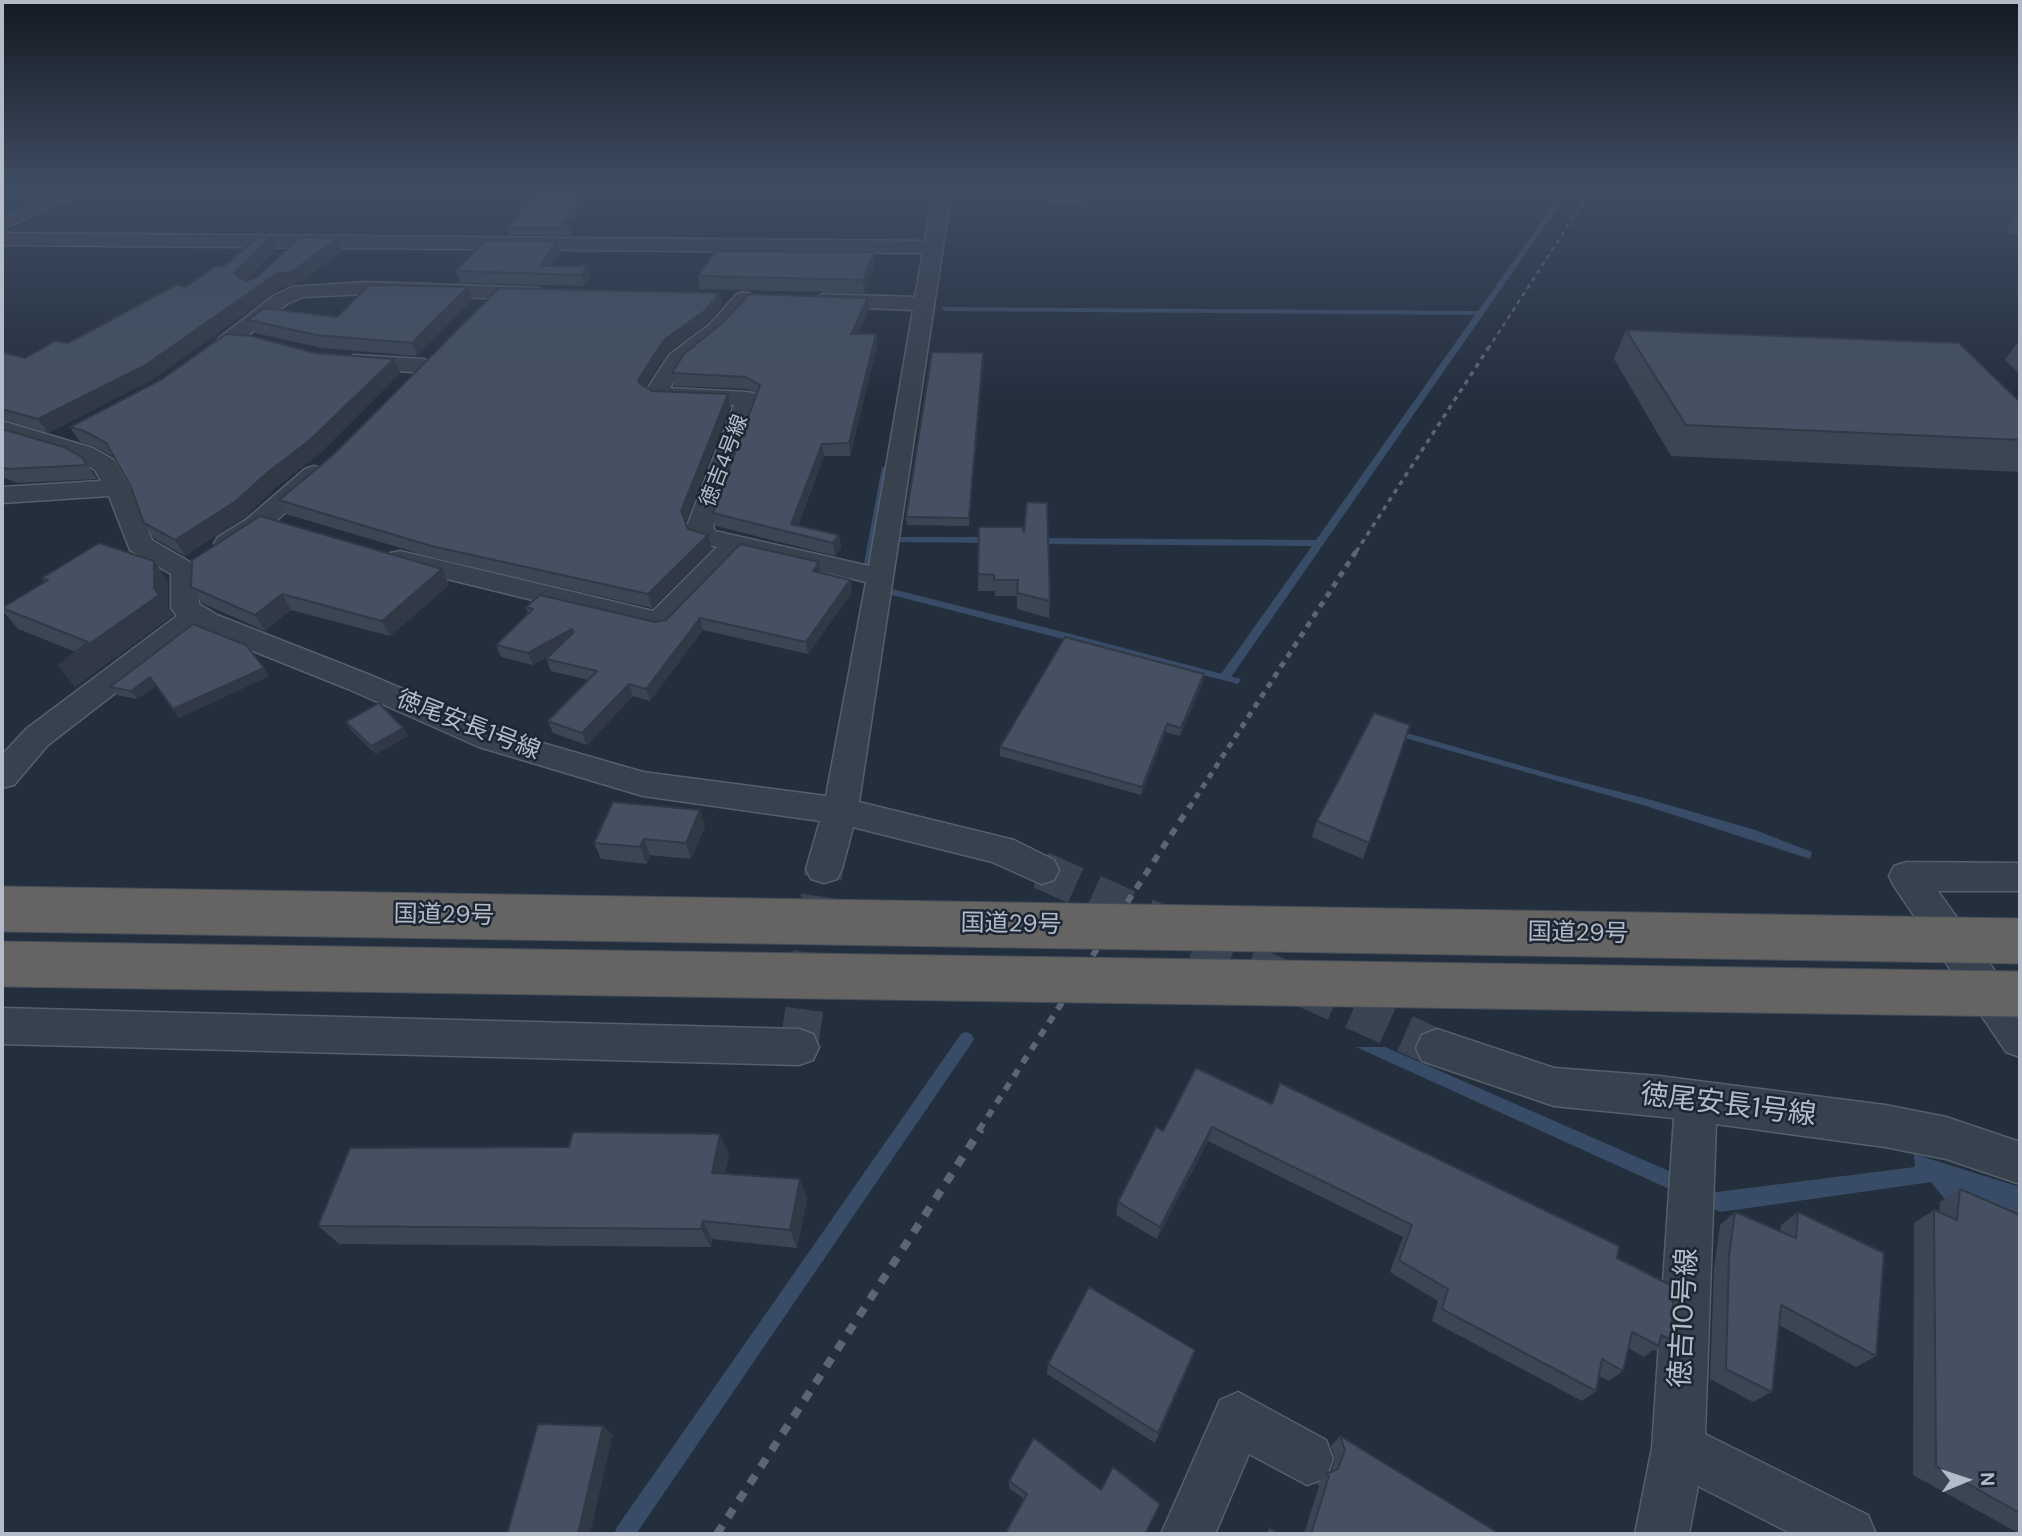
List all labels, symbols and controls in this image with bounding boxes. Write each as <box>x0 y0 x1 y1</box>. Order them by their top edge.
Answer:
street label: 徳吉4号線 <box>696 411 754 511</box>
street label: 徳尾安長1号線 <box>392 685 544 767</box>
street label: 国道29号 <box>393 901 495 931</box>
street label: 国道29号 <box>960 910 1062 940</box>
street label: 国道29号 <box>1527 919 1629 949</box>
street label: 徳尾安長1号線 <box>1638 1079 1818 1133</box>
street label: 徳吉10号線 <box>1665 1247 1705 1389</box>
north arrow <box>1931 1445 2001 1515</box>
text: N <box>1975 1472 2000 1487</box>

